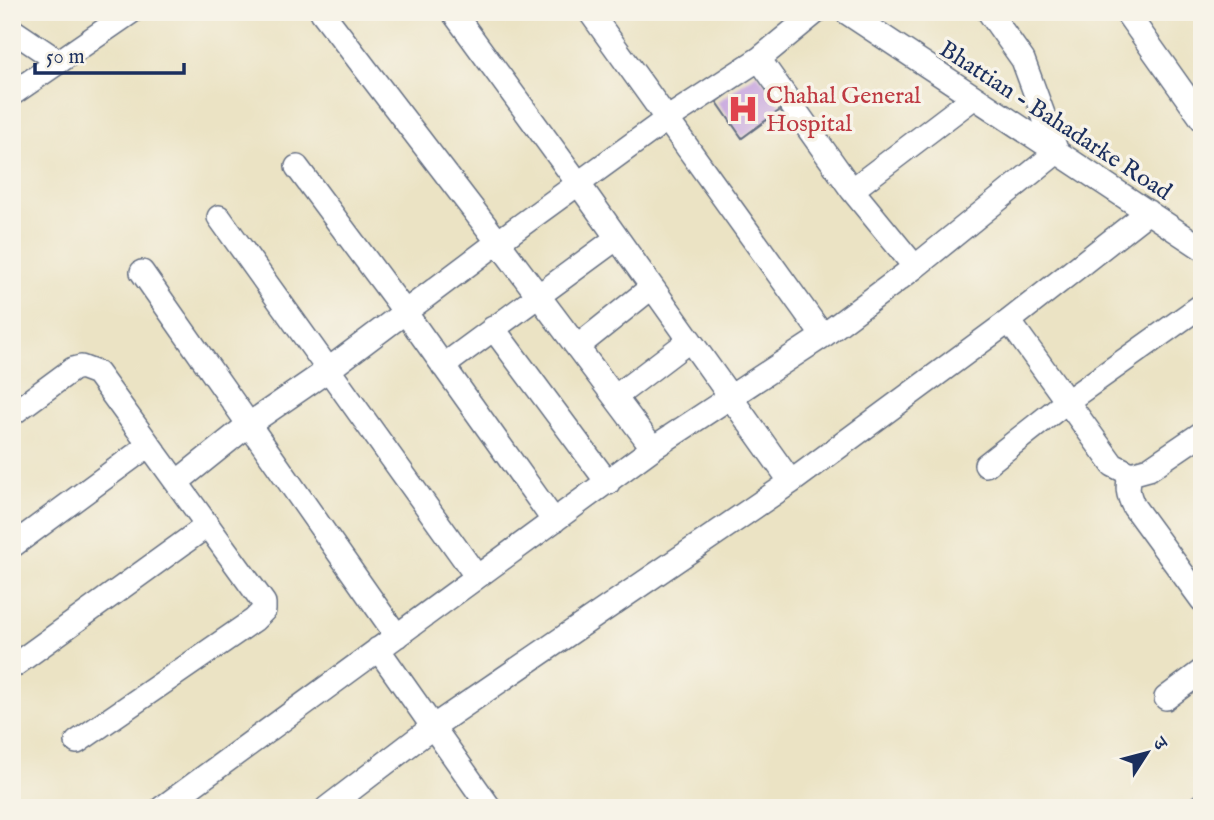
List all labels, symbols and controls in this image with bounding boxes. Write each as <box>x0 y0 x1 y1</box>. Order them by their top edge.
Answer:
scale bar <box>35 32 184 76</box>
street label: Bhattian - Bahadarke Road <box>933 34 1177 208</box>
text: 50 m <box>46 44 85 71</box>
place label: Chahal General Hospital <box>766 81 921 140</box>
hospital icon: Chahal General Hospital <box>726 92 760 126</box>
north arrow <box>1112 718 1182 788</box>
text: उ <box>1145 732 1172 756</box>

